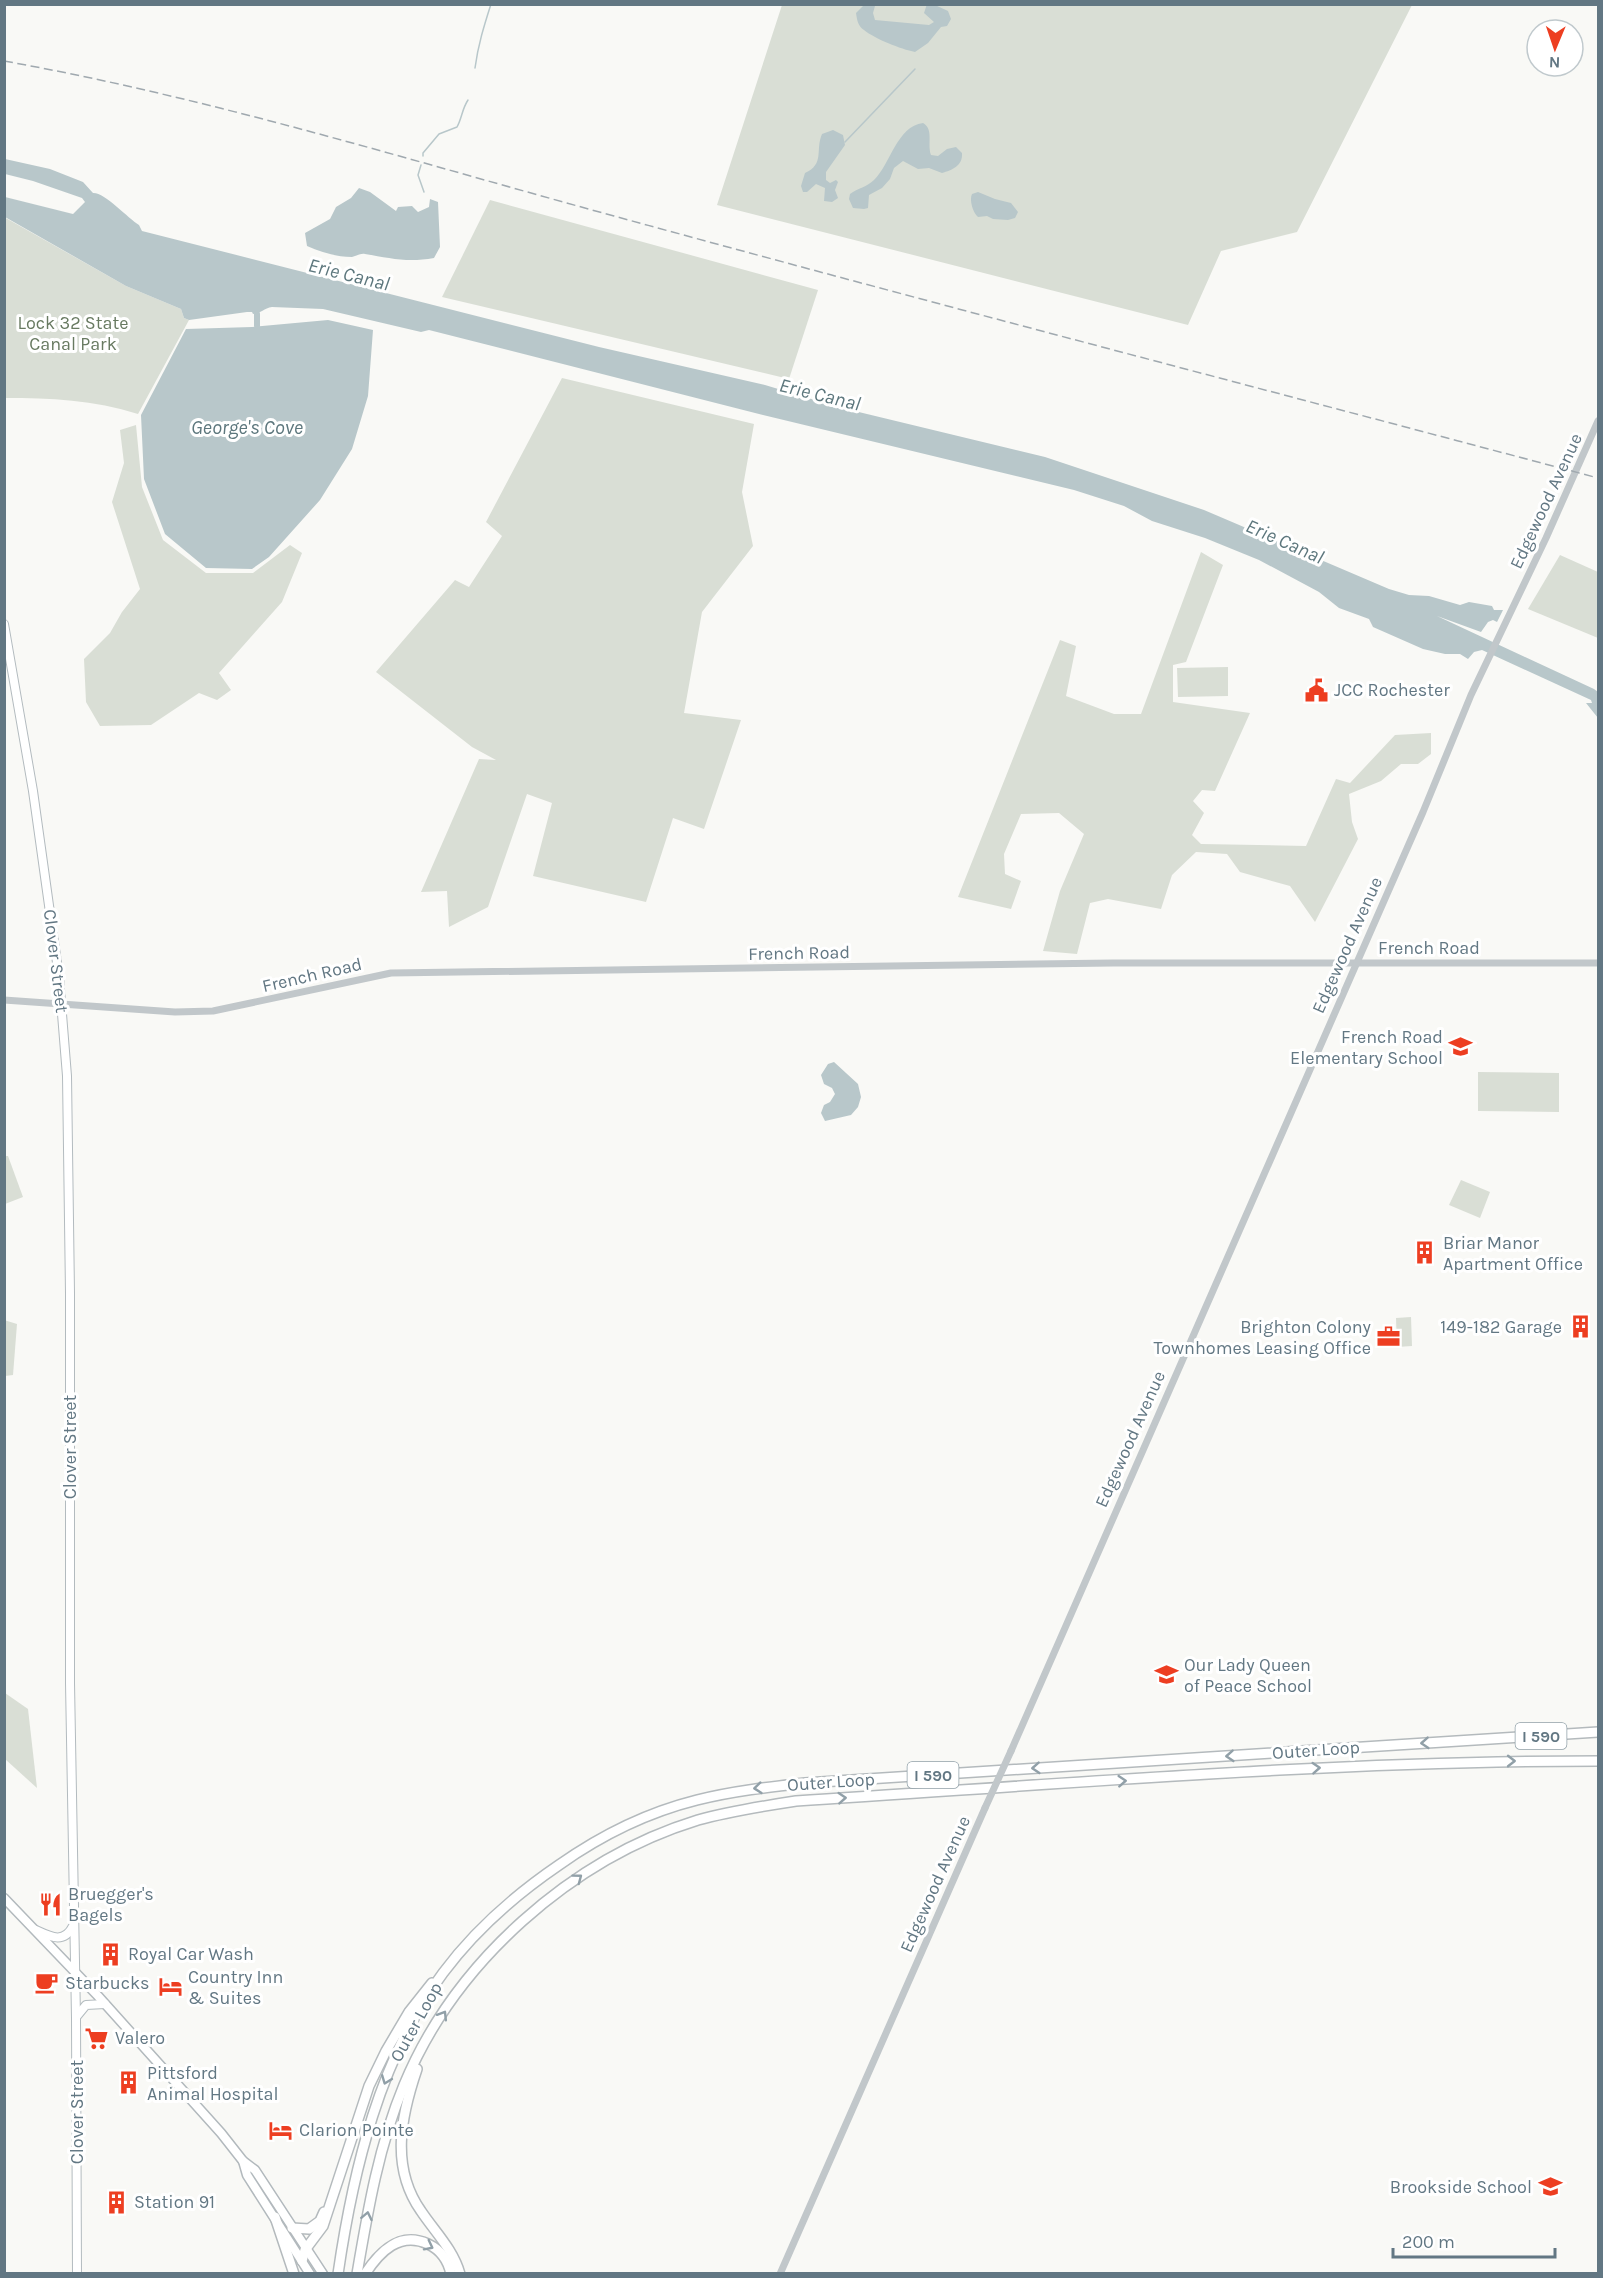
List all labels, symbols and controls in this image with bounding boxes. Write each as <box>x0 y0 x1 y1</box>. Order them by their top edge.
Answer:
north arrow <box>1525 18 1585 78</box>
text: N <box>1548 53 1561 72</box>
water label: Erie Canal <box>306 253 392 296</box>
park label: Lock 32 State Canal Park <box>18 312 128 355</box>
water label: Erie Canal <box>777 373 863 416</box>
water label: George's Cove <box>191 416 303 439</box>
street label: Edgewood Avenue <box>1505 430 1587 572</box>
water label: Erie Canal <box>1242 514 1327 569</box>
public building icon: JCC Rochester <box>1303 677 1329 703</box>
place label: JCC Rochester <box>1334 679 1450 701</box>
street label: Edgewood Avenue <box>1307 873 1387 1017</box>
street label: Clover Street <box>39 908 73 1014</box>
street label: French Road <box>1378 937 1480 959</box>
street label: French Road <box>748 941 850 965</box>
street label: French Road <box>260 953 364 997</box>
place label: French Road Elementary School <box>1290 1026 1443 1069</box>
school or university icon: French Road Elementary School <box>1448 1034 1474 1060</box>
place label: Briar Manor Apartment Office <box>1443 1232 1583 1275</box>
building icon: Briar Manor Apartment Office <box>1412 1240 1438 1266</box>
building icon: 149-182 Garage <box>1567 1314 1593 1340</box>
place label: Brighton Colony Townhomes Leasing Office <box>1154 1316 1372 1359</box>
place label: 149-182 Garage <box>1440 1316 1562 1338</box>
office icon: Brighton Colony Townhomes Leasing Office <box>1376 1324 1402 1350</box>
street label: Edgewood Avenue <box>1090 1367 1170 1511</box>
street label: Clover Street <box>59 1395 81 1499</box>
place label: Our Lady Queen of Peace School <box>1184 1654 1312 1697</box>
school or university icon: Our Lady Queen of Peace School <box>1153 1662 1179 1688</box>
road number: I 590 <box>1516 1723 1566 1749</box>
street label: Outer Loop <box>1271 1736 1361 1764</box>
one-way arrow <box>1421 1737 1430 1750</box>
one-way arrow <box>1226 1749 1235 1762</box>
one-way arrow <box>1507 1755 1516 1767</box>
one-way arrow <box>1031 1761 1040 1774</box>
road number: I 590 <box>908 1762 958 1788</box>
one-way arrow <box>1312 1762 1321 1775</box>
street label: Outer Loop <box>786 1768 876 1796</box>
one-way arrow <box>1117 1774 1126 1787</box>
one-way arrow <box>753 1781 762 1794</box>
one-way arrow <box>837 1792 846 1805</box>
street label: Edgewood Avenue <box>895 1812 975 1956</box>
one-way arrow <box>572 1874 583 1885</box>
place label: Bruegger's Bagels <box>68 1883 154 1926</box>
restaurant icon: Bruegger's Bagels <box>37 1891 63 1917</box>
building icon: Royal Car Wash <box>97 1941 123 1967</box>
place label: Royal Car Wash <box>128 1943 254 1965</box>
place label: Country Inn & Suites <box>188 1966 283 2009</box>
cafe icon: Starbucks <box>34 1970 60 1996</box>
place label: Starbucks <box>65 1972 150 1994</box>
hotel icon: Country Inn & Suites <box>157 1974 183 2000</box>
street label: Outer Loop <box>385 1978 447 2066</box>
one-way arrow <box>435 2011 446 2022</box>
supermarket icon: Valero <box>84 2025 110 2051</box>
place label: Valero <box>115 2027 165 2049</box>
street label: Clover Street <box>66 2060 88 2164</box>
place label: Pittsford Animal Hospital <box>147 2062 279 2105</box>
building icon: Pittsford Animal Hospital <box>116 2070 142 2096</box>
one-way arrow <box>381 2074 393 2085</box>
hotel icon: Clarion Pointe <box>268 2117 294 2143</box>
place label: Clarion Pointe <box>299 2119 414 2141</box>
school or university icon: Brookside School <box>1537 2174 1563 2200</box>
place label: Brookside School <box>1390 2176 1532 2198</box>
building icon: Station 91 <box>103 2189 129 2215</box>
place label: Station 91 <box>134 2191 215 2213</box>
one-way arrow <box>360 2211 373 2221</box>
scale bar <box>1393 2221 1555 2259</box>
text: 200 m <box>1402 2231 1455 2253</box>
one-way arrow <box>423 2238 434 2250</box>

